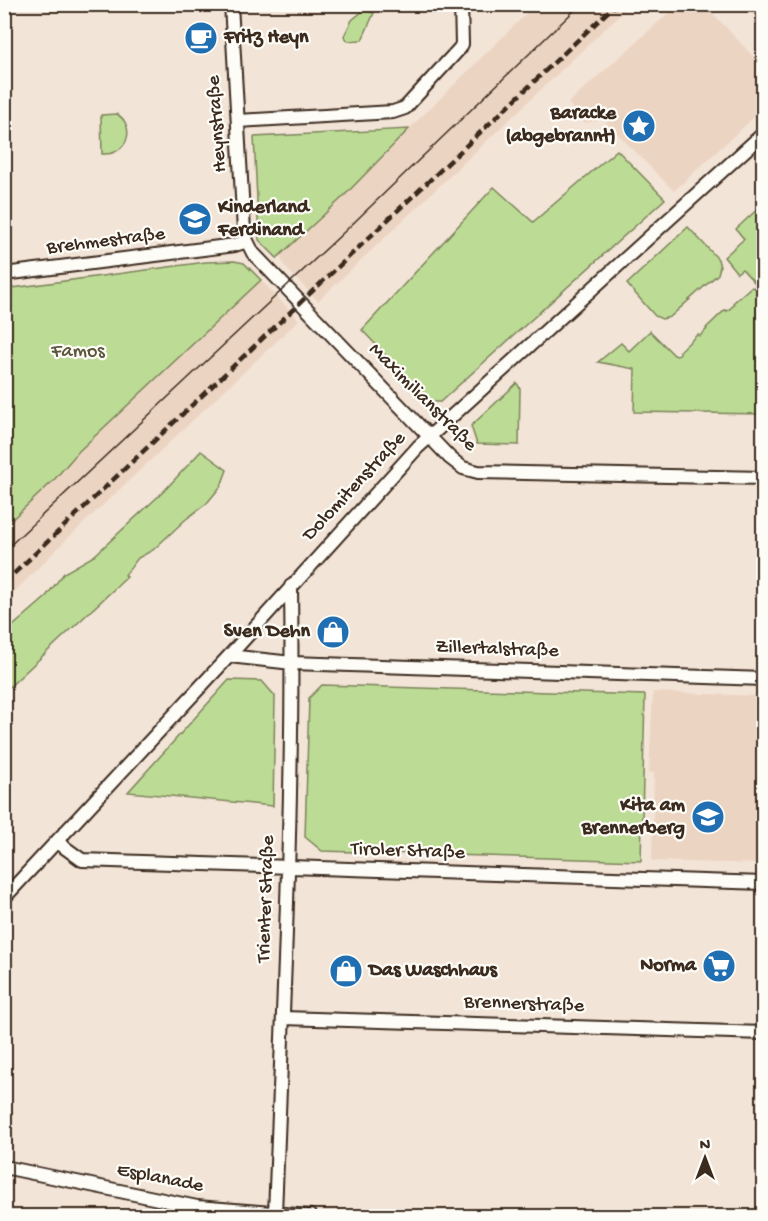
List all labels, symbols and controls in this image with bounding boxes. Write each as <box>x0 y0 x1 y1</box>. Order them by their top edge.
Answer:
cafe icon: Fritz Heyn <box>183 20 219 56</box>
place label: Fritz Heyn <box>223 27 309 50</box>
street label: Heynstraße <box>203 74 233 173</box>
place label: Baracke (abgebrannt) <box>505 103 617 149</box>
place icon: Baracke (abgebrannt) <box>621 108 657 144</box>
place label: Kinderland Ferdinand <box>217 197 311 243</box>
school or university icon: Kinderland Ferdinand <box>177 201 213 237</box>
street label: Brehmestraße <box>45 223 167 261</box>
street label: Maximilianstraße <box>363 339 481 457</box>
park label: Famos <box>50 341 105 364</box>
street label: Dolomitenstraße <box>297 427 412 548</box>
shop icon: Sven Dehn <box>315 614 351 650</box>
place label: Sven Dehn <box>224 621 310 644</box>
street label: Zillertalstraße <box>435 636 560 664</box>
place label: Kita am Brennerberg <box>581 795 686 841</box>
school or university icon: Kita am Brennerberg <box>690 799 726 835</box>
street label: Trienter Straße <box>253 834 281 964</box>
street label: Tiroler Straße <box>350 838 466 866</box>
supermarket icon: Norma <box>701 948 737 984</box>
shop icon: Das Waschhaus <box>328 953 364 989</box>
place label: Norma <box>640 955 697 978</box>
place label: Das Waschhaus <box>367 960 498 983</box>
street label: Brennerstraße <box>463 991 585 1019</box>
north arrow <box>675 1128 735 1188</box>
text: N <box>700 1137 711 1156</box>
street label: Esplanade <box>115 1159 206 1199</box>

